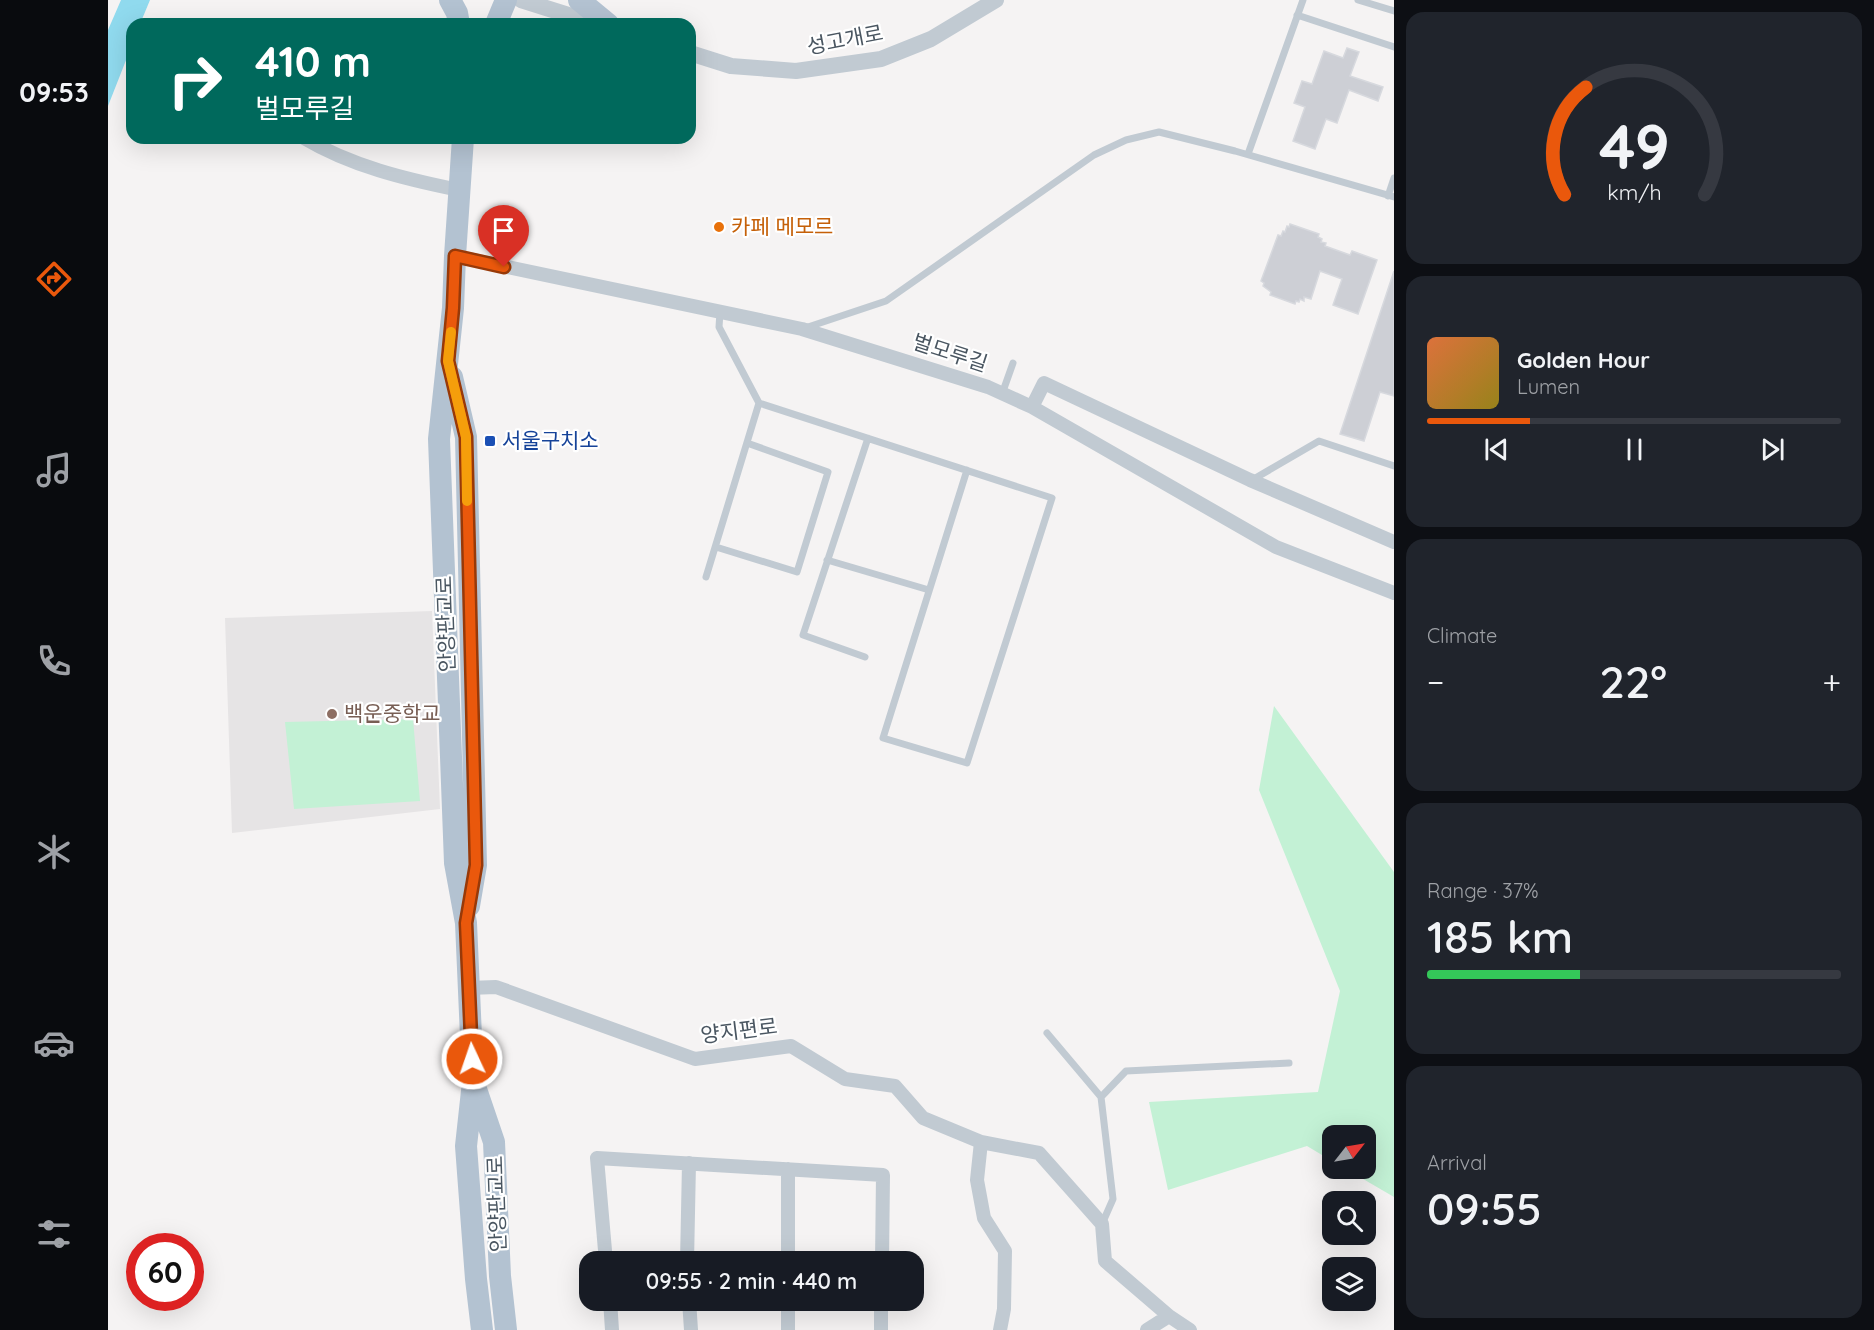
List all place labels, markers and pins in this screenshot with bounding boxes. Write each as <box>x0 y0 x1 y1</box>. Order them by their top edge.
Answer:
pin <box>478 205 529 267</box>
place label: 카페 메모르 <box>731 213 833 239</box>
marker: 카페 메모르 <box>712 220 726 234</box>
place label: 서울구치소 <box>502 427 599 453</box>
marker: 서울구치소 <box>483 434 497 448</box>
place label: 백운중학교 <box>344 700 441 726</box>
marker: 백운중학교 <box>325 707 339 721</box>

